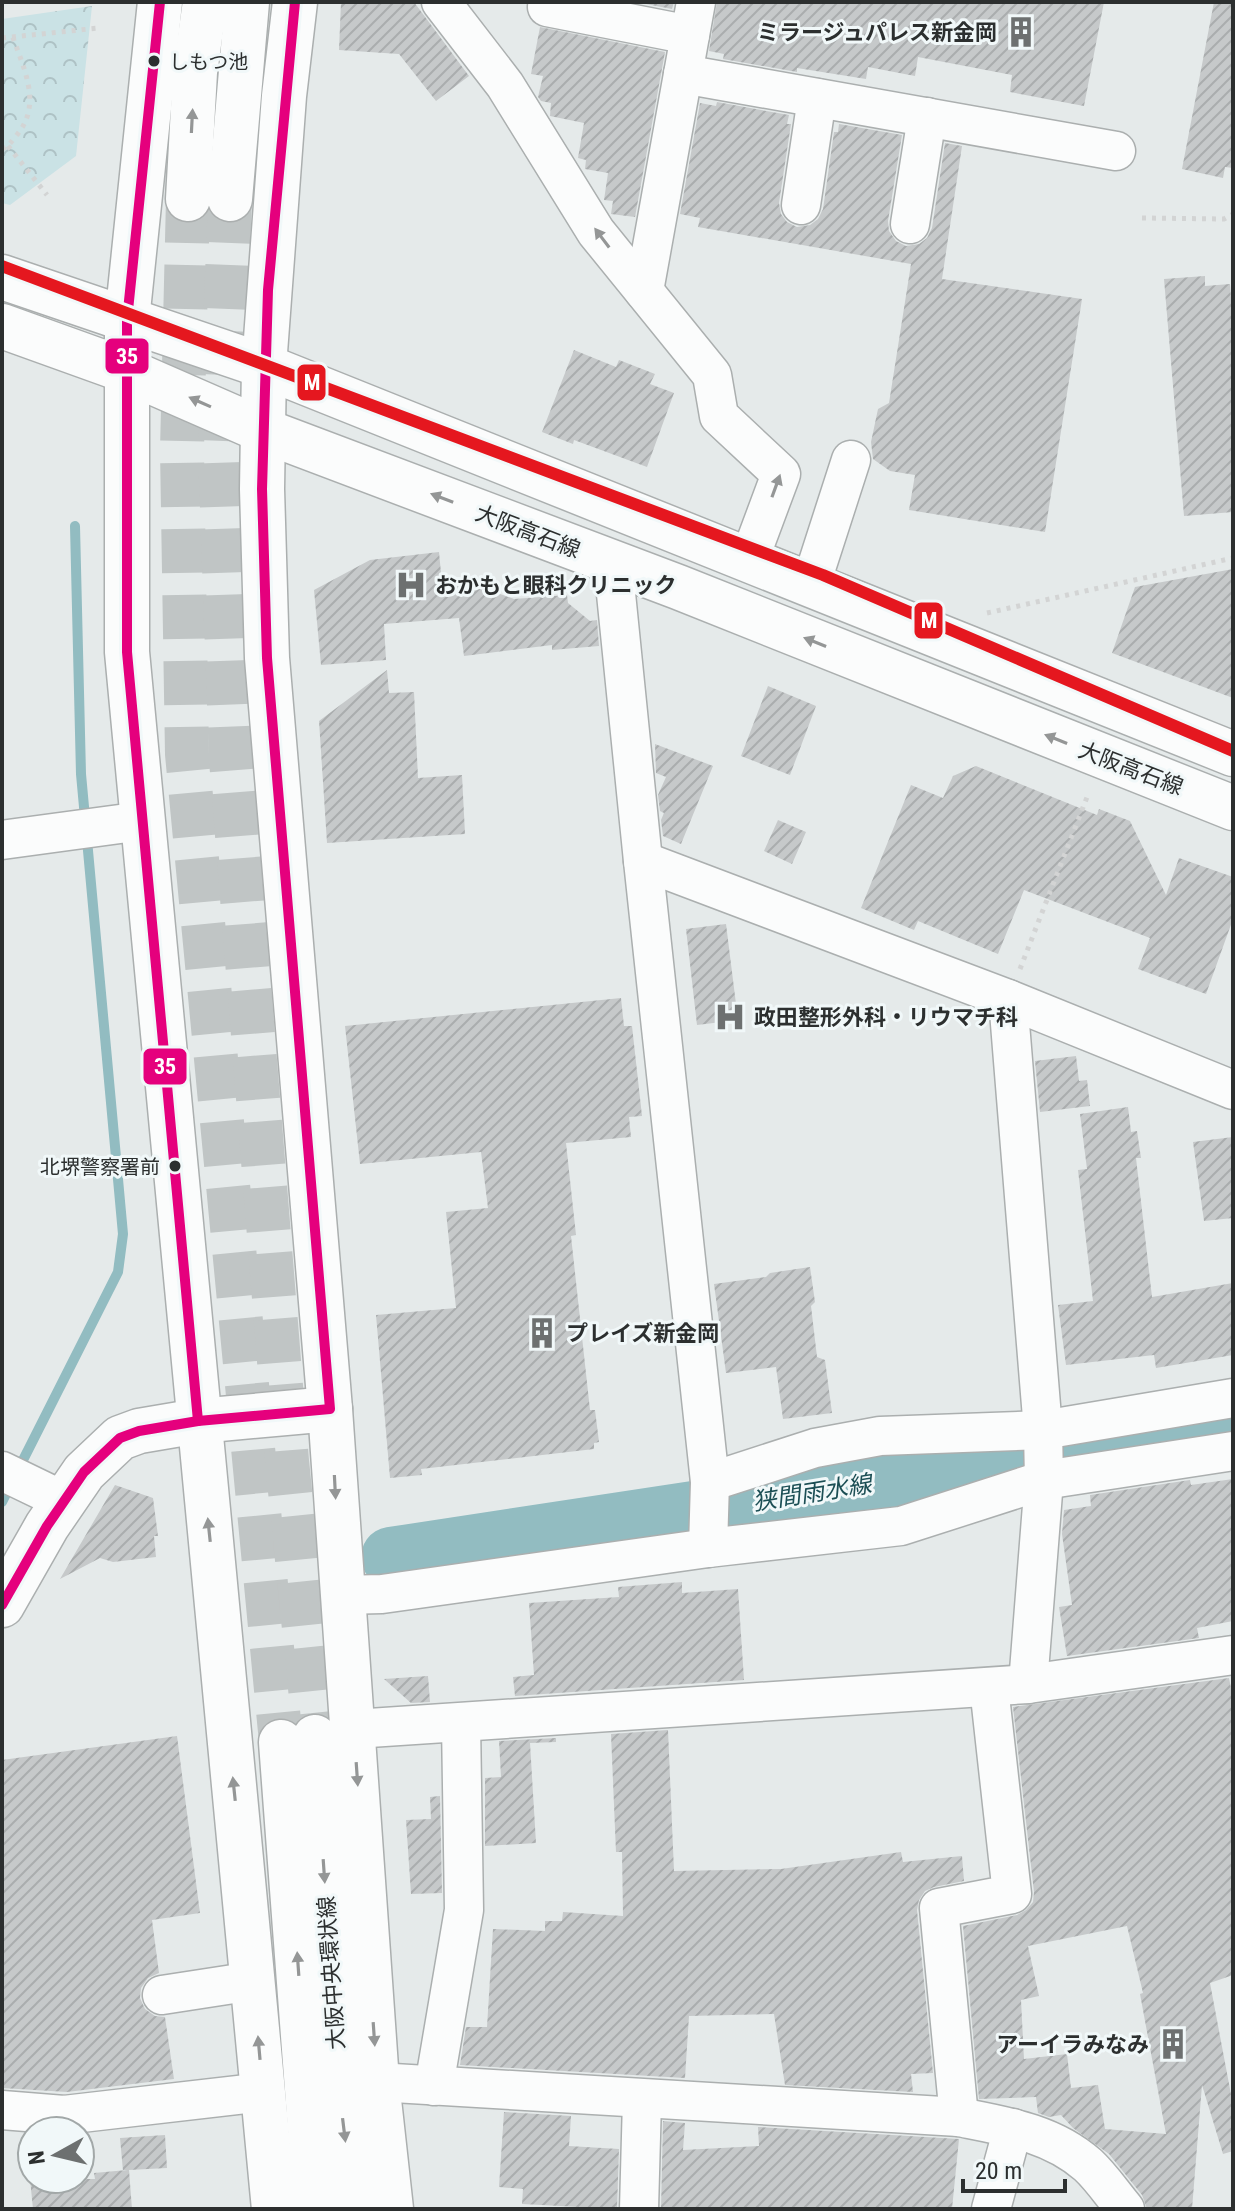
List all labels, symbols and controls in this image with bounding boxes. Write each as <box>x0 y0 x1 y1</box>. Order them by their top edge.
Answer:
building icon: ミラージュパレス新金岡 <box>1004 15 1038 49</box>
place label: ミラージュパレス新金岡 <box>757 20 997 45</box>
place label: しもつ池 <box>169 50 248 74</box>
marker: しもつ池 <box>146 53 162 69</box>
one-way arrow <box>186 108 199 133</box>
one-way arrow <box>594 228 610 248</box>
line badge: 35 <box>104 337 150 375</box>
text: 35 <box>116 344 138 369</box>
line badge: M <box>296 363 327 402</box>
text: M <box>304 370 320 395</box>
one-way arrow <box>188 396 212 409</box>
one-way arrow <box>770 474 783 498</box>
one-way arrow <box>429 491 453 504</box>
street label: 大阪高石線 <box>472 500 584 563</box>
hospital icon: おかもと眼科クリニック <box>394 568 428 602</box>
place label: おかもと眼科クリニック <box>435 573 677 598</box>
line badge: M <box>913 601 944 640</box>
text: M <box>921 608 937 633</box>
one-way arrow <box>803 635 827 648</box>
one-way arrow <box>1044 732 1068 745</box>
street label: 大阪高石線 <box>1075 737 1187 800</box>
hospital icon: 政田整形外科・リウマチ科 <box>713 1000 747 1034</box>
place label: 政田整形外科・リウマチ科 <box>754 1005 1018 1030</box>
line badge: 35 <box>142 1047 188 1086</box>
text: 35 <box>154 1054 176 1079</box>
place label: 北堺警察署前 <box>40 1155 160 1179</box>
marker: 北堺警察署前 <box>167 1158 183 1174</box>
building icon: プレイズ新金岡 <box>525 1316 559 1350</box>
place label: プレイズ新金岡 <box>566 1321 719 1346</box>
water label: 狭間雨水線 <box>751 1469 876 1516</box>
one-way arrow <box>329 1475 342 1500</box>
one-way arrow <box>202 1517 215 1542</box>
one-way arrow <box>351 1762 364 1787</box>
one-way arrow <box>228 1776 241 1801</box>
one-way arrow <box>318 1859 331 1884</box>
street label: 大阪中央環状線 <box>314 1895 349 2051</box>
one-way arrow <box>291 1951 304 1976</box>
one-way arrow <box>367 2022 380 2047</box>
building icon: アーイラみなみ <box>1156 2027 1190 2061</box>
place label: アーイラみなみ <box>996 2032 1149 2057</box>
one-way arrow <box>253 2035 266 2060</box>
north arrow <box>16 2115 96 2195</box>
one-way arrow <box>338 2118 351 2143</box>
scale bar <box>963 2143 1065 2193</box>
text: N <box>23 2149 50 2166</box>
text: 20 m <box>975 2157 1022 2185</box>

